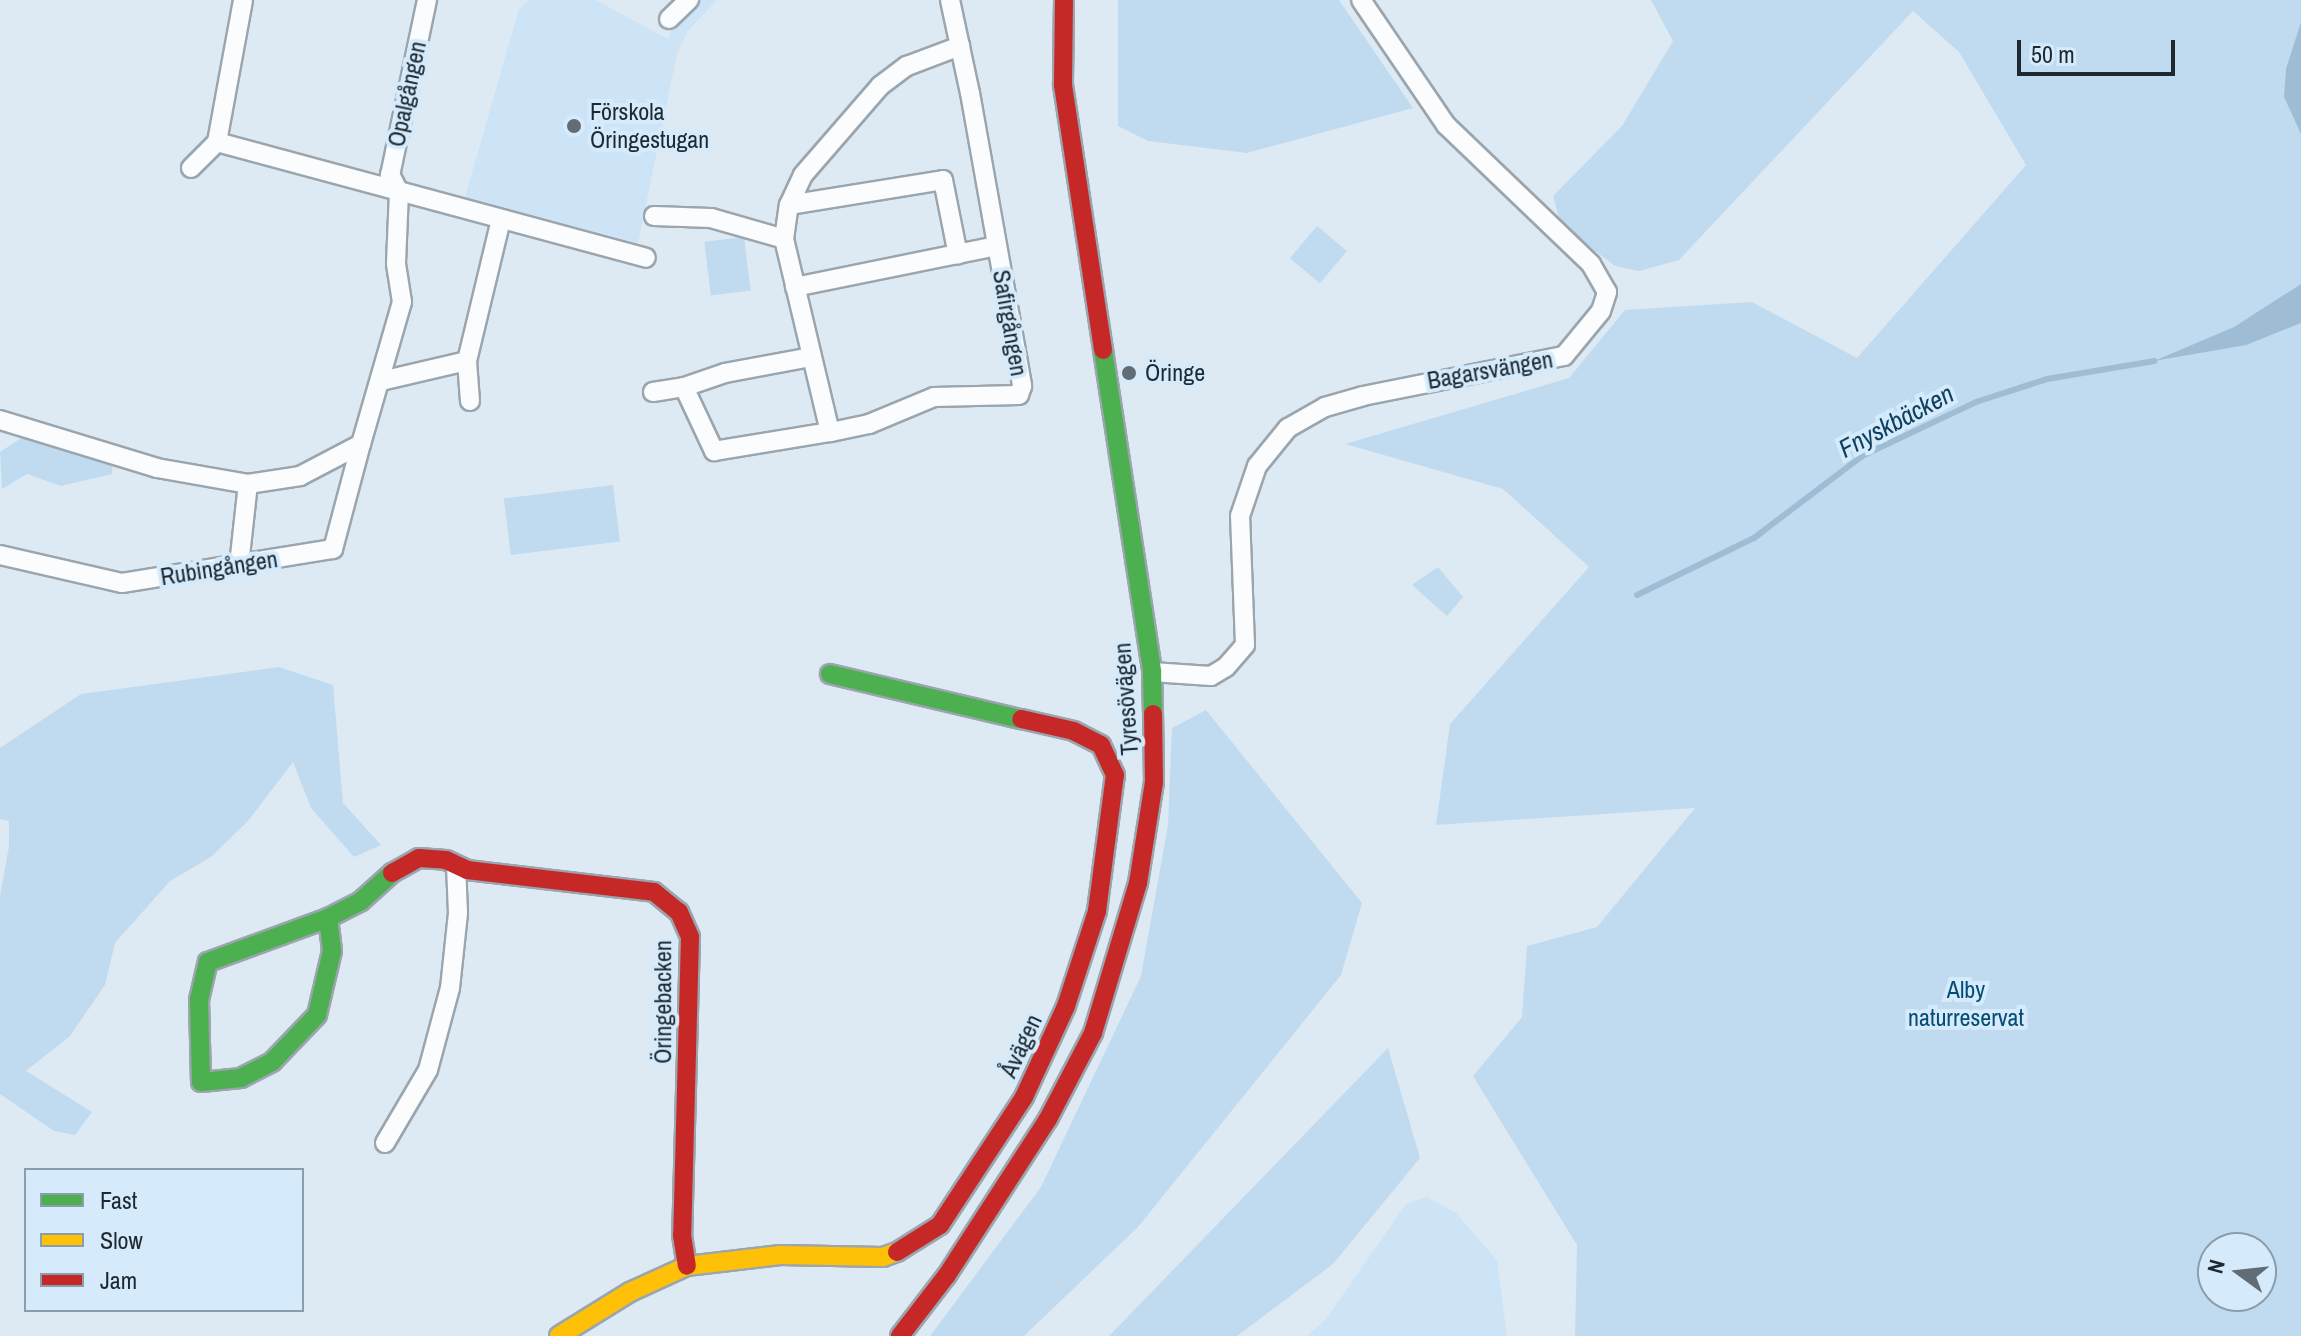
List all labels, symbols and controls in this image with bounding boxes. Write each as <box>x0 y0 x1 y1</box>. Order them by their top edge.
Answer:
scale bar <box>2021 24 2179 74</box>
text: 50 m <box>2031 38 2075 70</box>
street label: Opalgången <box>382 39 432 149</box>
place label: Förskola Öringestugan <box>590 98 709 154</box>
marker: Förskola Öringestugan <box>565 117 583 135</box>
street label: Safirgången <box>987 268 1033 378</box>
street label: Bagarsvängen <box>1425 345 1555 395</box>
place label: Öringe <box>1145 359 1205 387</box>
marker: Öringe <box>1120 364 1138 382</box>
water label: Fnyskbäcken <box>1833 378 1959 464</box>
street label: Rubingången <box>158 545 280 591</box>
street label: Tyresövägen <box>1108 642 1144 756</box>
street label: Öringebacken <box>649 940 677 1064</box>
park label: Alby naturreservat <box>1908 976 2024 1032</box>
street label: Åvägen <box>994 1010 1048 1082</box>
legend <box>24 1168 304 1312</box>
text: Fast <box>100 1184 137 1216</box>
text: Slow <box>100 1224 143 1256</box>
north arrow <box>2197 1232 2277 1312</box>
text: N <box>2200 1256 2232 1276</box>
text: Jam <box>100 1264 137 1296</box>

